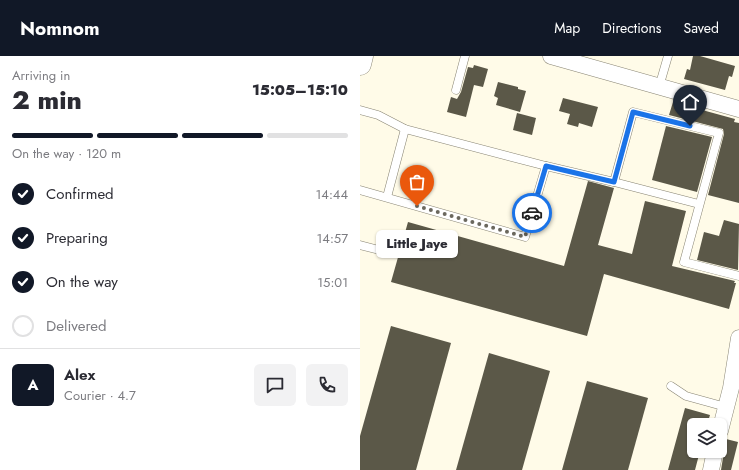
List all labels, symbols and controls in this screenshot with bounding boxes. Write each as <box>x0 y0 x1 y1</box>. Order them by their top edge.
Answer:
text: Nomnom <box>20 15 100 42</box>
text: Map <box>554 18 580 38</box>
text: Directions <box>602 18 662 38</box>
text: Saved <box>684 18 719 38</box>
text: Arriving in <box>12 66 70 85</box>
text: 15:05–15:10 <box>252 79 348 101</box>
text: 2 min <box>12 81 82 119</box>
pin <box>673 85 707 126</box>
icon: home <box>679 91 701 113</box>
text: On the way · 120 m <box>12 144 121 163</box>
pin <box>400 165 434 206</box>
icon: bag <box>406 171 428 193</box>
icon: check <box>12 183 34 205</box>
text: Confirmed <box>46 183 114 205</box>
text: 14:44 <box>316 185 348 204</box>
courier <box>512 193 552 233</box>
icon: car <box>521 202 543 224</box>
icon: check <box>12 227 34 249</box>
text: Preparing <box>46 227 108 249</box>
text: 14:57 <box>317 229 348 248</box>
callout: Little Jaye <box>376 230 458 258</box>
text: Little Jaye <box>386 234 448 253</box>
icon: check <box>12 271 34 293</box>
text: On the way <box>46 271 118 293</box>
text: 15:01 <box>317 273 348 292</box>
text: Delivered <box>46 315 107 337</box>
text: Alex <box>64 364 95 386</box>
button: chat <box>254 364 296 406</box>
button: phone <box>306 364 348 406</box>
text: A <box>27 374 39 396</box>
text: Courier · 4.7 <box>64 386 136 405</box>
map controls <box>687 418 727 458</box>
button: layers <box>687 418 727 458</box>

